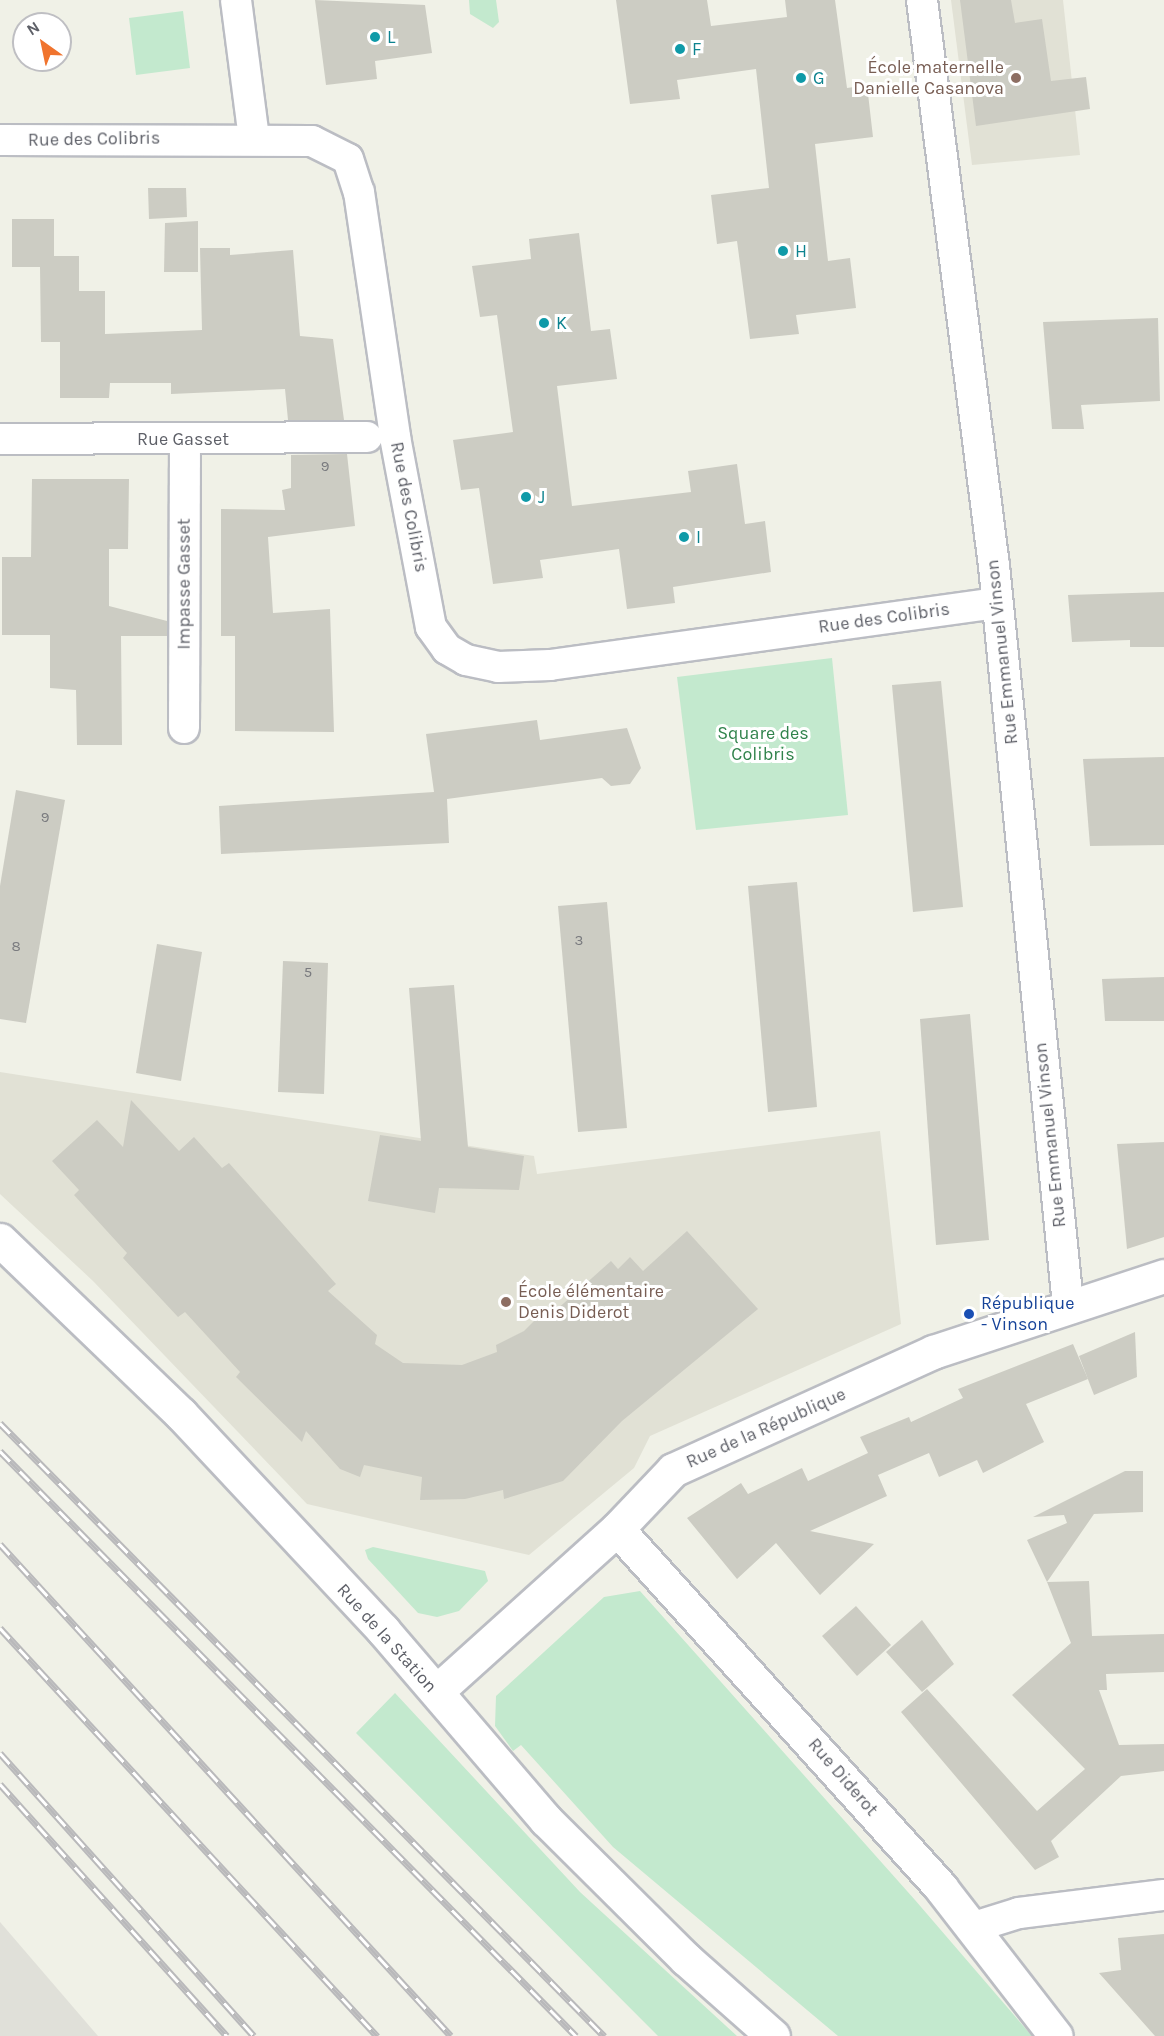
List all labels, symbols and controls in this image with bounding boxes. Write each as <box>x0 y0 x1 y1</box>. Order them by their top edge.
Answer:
north arrow <box>12 12 72 72</box>
text: N <box>23 17 43 39</box>
place label: L <box>387 26 395 48</box>
marker: L <box>368 30 382 44</box>
place label: F <box>692 38 701 60</box>
marker: F <box>673 42 687 56</box>
place label: École maternelle Danielle Casanova <box>853 57 1004 100</box>
place label: G <box>813 67 825 89</box>
marker: G <box>794 71 808 85</box>
marker: École maternelle Danielle Casanova <box>1009 71 1023 85</box>
street label: Rue des Colibris <box>28 127 160 151</box>
place label: H <box>795 240 807 262</box>
marker: H <box>776 244 790 258</box>
place label: K <box>556 312 567 334</box>
marker: K <box>537 316 551 330</box>
street label: Rue Gasset <box>137 428 229 450</box>
street label: Rue des Colibris <box>386 440 432 574</box>
house number: 9 <box>321 458 329 476</box>
place label: J <box>538 486 545 508</box>
marker: J <box>519 490 533 504</box>
street label: Impasse Gasset <box>173 518 195 650</box>
place label: I <box>696 526 701 548</box>
marker: I <box>677 530 691 544</box>
street label: Rue Emmanuel Vinson <box>982 558 1022 746</box>
street label: Rue des Colibris <box>817 598 951 638</box>
park label: Square des Colibris <box>717 723 809 766</box>
house number: 9 <box>41 809 49 827</box>
house number: 3 <box>575 932 583 950</box>
house number: 8 <box>11 938 21 956</box>
house number: 5 <box>304 964 312 982</box>
street label: Rue Emmanuel Vinson <box>1030 1041 1070 1229</box>
place label: École élémentaire Denis Diderot <box>518 1281 664 1324</box>
place label: République - Vinson <box>981 1293 1074 1336</box>
marker: École élémentaire Denis Diderot <box>499 1295 513 1309</box>
marker: République - Vinson <box>962 1307 976 1321</box>
street label: Rue de la République <box>683 1383 849 1473</box>
street label: Rue de la Station <box>332 1579 442 1697</box>
street label: Rue Diderot <box>803 1734 883 1820</box>

